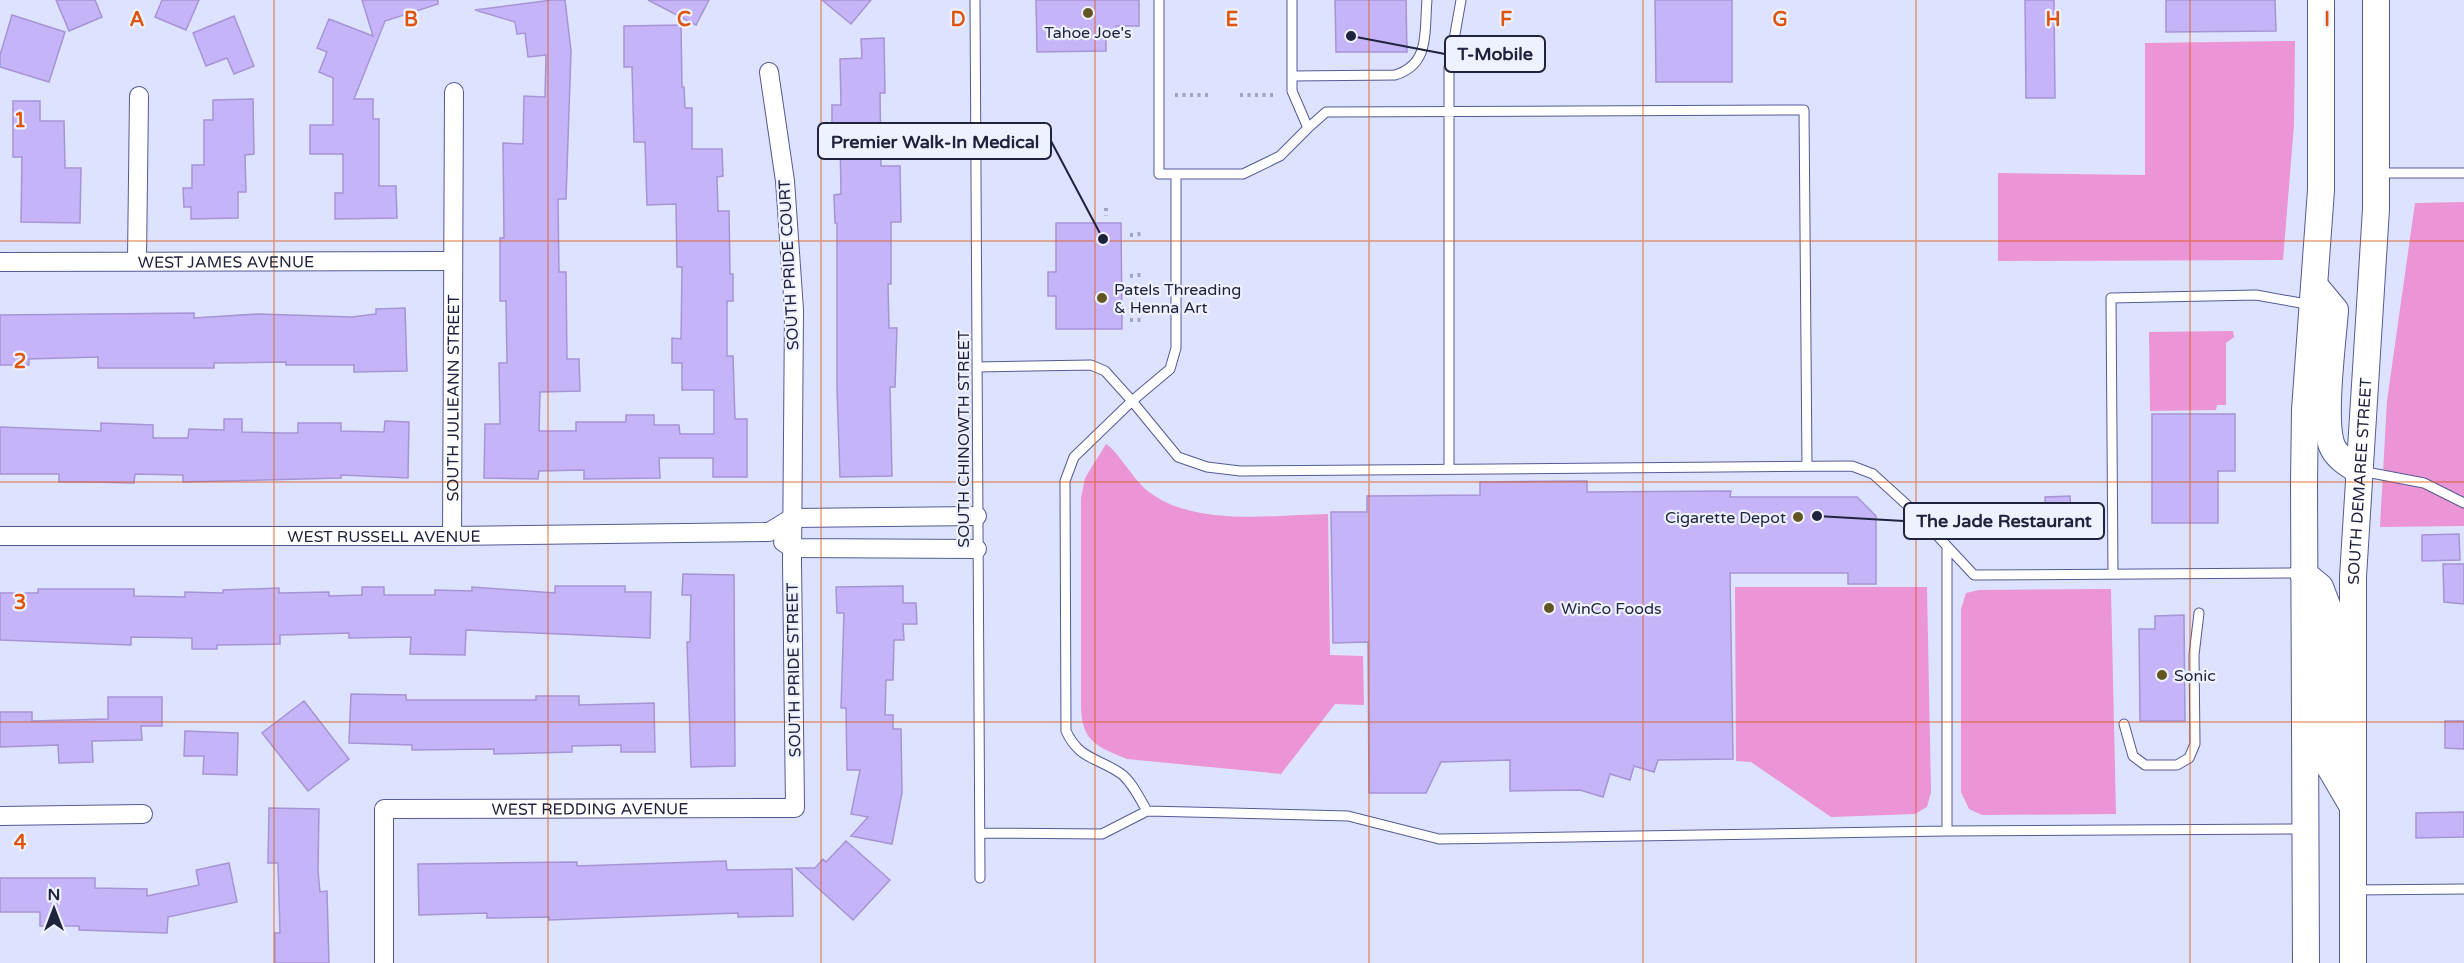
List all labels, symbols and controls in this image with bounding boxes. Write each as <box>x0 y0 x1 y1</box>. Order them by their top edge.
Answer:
marker: Tahoe Joe's <box>1081 6 1095 20</box>
text: A <box>130 8 145 32</box>
text: B <box>404 8 418 32</box>
text: C <box>677 8 691 32</box>
text: D <box>950 8 966 32</box>
text: E <box>1226 8 1239 32</box>
text: F <box>1500 8 1512 32</box>
text: G <box>1772 8 1788 32</box>
text: H <box>2045 8 2061 32</box>
text: I <box>2324 8 2330 32</box>
place label: Tahoe Joe's <box>1044 23 1132 43</box>
callout: T-Mobile <box>1445 36 1545 72</box>
text: T-Mobile <box>1456 43 1533 65</box>
text: 1 <box>14 109 26 133</box>
callout: Premier Walk-In Medical <box>818 123 1051 159</box>
text: Premier Walk-In Medical <box>831 131 1039 153</box>
street label: SOUTH PRIDE COURT <box>775 179 803 351</box>
street label: WEST JAMES AVENUE <box>138 252 314 273</box>
place label: Patels Threading & Henna Art <box>1114 280 1241 318</box>
marker: Patels Threading & Henna Art <box>1095 291 1109 305</box>
street label: SOUTH JULIEANN STREET <box>443 294 464 502</box>
street label: SOUTH CHINOWTH STREET <box>954 330 974 548</box>
text: 2 <box>14 350 26 374</box>
street label: SOUTH DEMAREE STREET <box>2344 377 2376 585</box>
callout: The Jade Restaurant <box>1904 503 2104 539</box>
place label: Cigarette Depot <box>1665 508 1786 528</box>
marker: Cigarette Depot <box>1791 510 1805 524</box>
text: The Jade Restaurant <box>1915 510 2092 532</box>
street label: WEST RUSSELL AVENUE <box>287 527 481 547</box>
street label: SOUTH PRIDE STREET <box>782 582 806 757</box>
text: 3 <box>14 591 26 615</box>
place label: WinCo Foods <box>1561 599 1662 619</box>
marker: WinCo Foods <box>1542 601 1556 615</box>
place label: Sonic <box>2174 666 2216 686</box>
marker: Sonic <box>2155 668 2169 682</box>
street label: WEST REDDING AVENUE <box>492 799 688 820</box>
text: 4 <box>14 831 27 855</box>
north arrow <box>24 879 84 939</box>
text: N <box>48 885 60 905</box>

